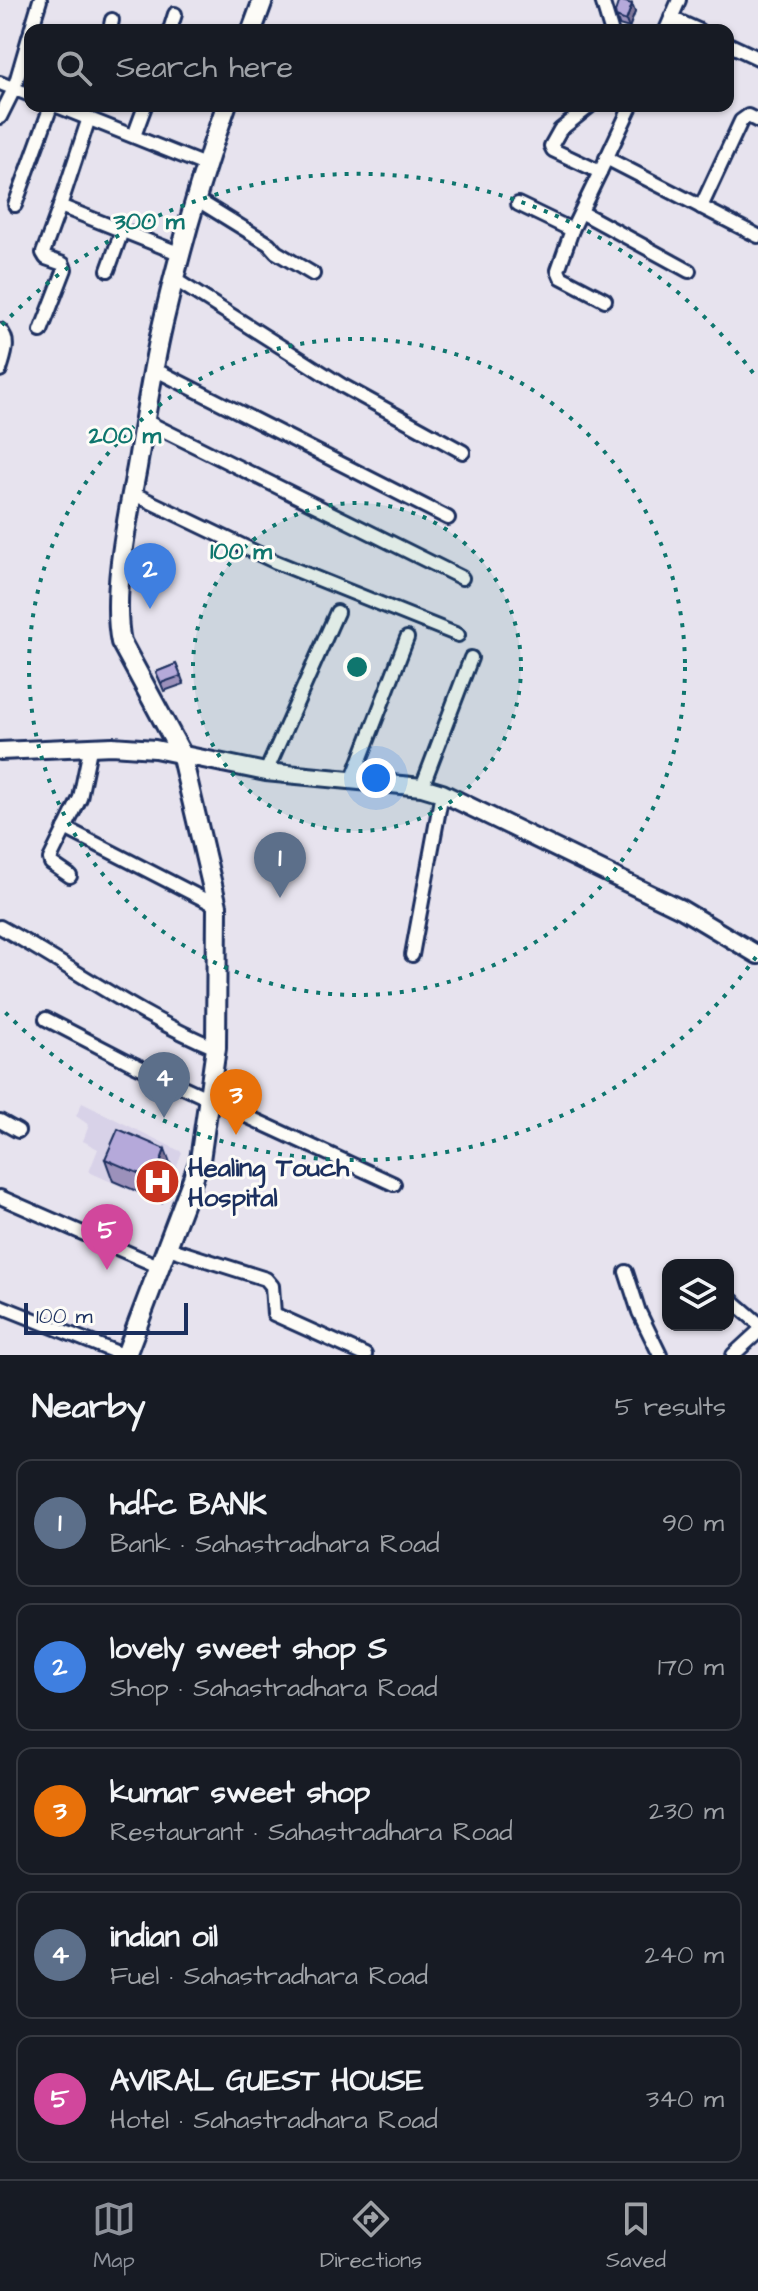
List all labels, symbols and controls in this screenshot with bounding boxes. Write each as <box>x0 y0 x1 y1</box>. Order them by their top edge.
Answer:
search box <box>24 24 734 112</box>
icon: search <box>52 46 96 90</box>
text: Search here <box>116 47 293 89</box>
text: 300 m <box>113 205 185 239</box>
text: 200 m <box>88 419 161 453</box>
text: 100 m <box>210 535 272 569</box>
pin: 2 <box>124 543 176 609</box>
centre of rings <box>343 653 371 681</box>
your location <box>356 758 396 798</box>
pin: 1 <box>254 832 306 898</box>
pin: 4 <box>138 1052 190 1118</box>
pin: 3 <box>210 1069 262 1135</box>
place label: Healing Touch Hospital <box>188 1150 350 1216</box>
hospital icon: Healing Touch Hospital <box>133 1158 181 1206</box>
pin: 5 <box>81 1204 133 1270</box>
map controls <box>662 1259 734 1331</box>
button: layers <box>662 1259 734 1331</box>
scale bar <box>24 1299 188 1335</box>
text: 100 m <box>36 1301 93 1332</box>
text: Nearby <box>32 1383 146 1431</box>
text: 5 results <box>615 1389 726 1425</box>
text: hdfc BANK <box>110 1484 267 1526</box>
text: 1 <box>58 1505 62 1541</box>
text: 90 m <box>662 1505 724 1541</box>
text: Bank · Sahastradhara Road <box>110 1526 439 1562</box>
text: lovely sweet shop S <box>110 1628 387 1670</box>
text: 2 <box>53 1649 67 1685</box>
text: 170 m <box>658 1649 724 1685</box>
text: Shop · Sahastradhara Road <box>110 1670 437 1706</box>
text: kumar sweet shop <box>110 1772 370 1814</box>
text: 3 <box>53 1793 67 1829</box>
text: 230 m <box>649 1793 724 1829</box>
text: Restaurant · Sahastradhara Road <box>110 1814 512 1850</box>
text: indian oil <box>110 1916 218 1958</box>
text: 4 <box>51 1937 69 1973</box>
text: 240 m <box>644 1937 724 1973</box>
text: Fuel · Sahastradhara Road <box>110 1958 428 1994</box>
text: AVIRAL GUEST HOUSE <box>110 2060 423 2102</box>
text: 5 <box>51 2081 69 2117</box>
text: 340 m <box>646 2081 724 2117</box>
text: Hotel · Sahastradhara Road <box>110 2102 438 2138</box>
tab: Map <box>92 2197 136 2276</box>
tab: Directions <box>320 2197 422 2276</box>
tab: Saved <box>606 2197 666 2276</box>

